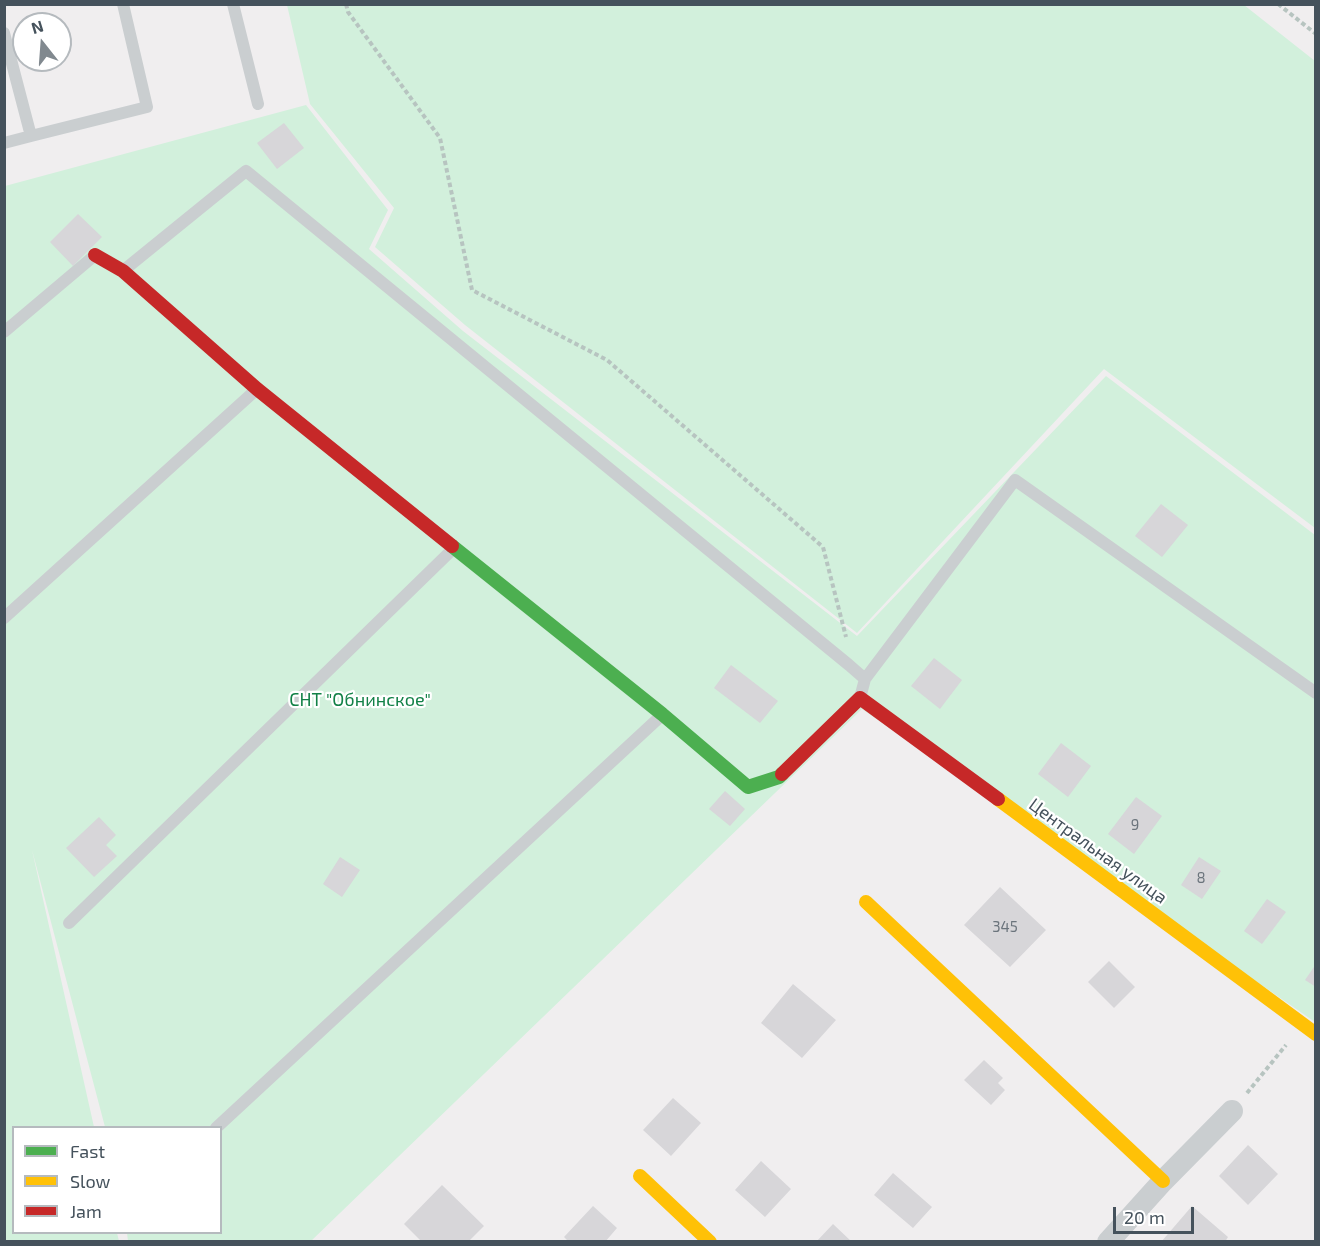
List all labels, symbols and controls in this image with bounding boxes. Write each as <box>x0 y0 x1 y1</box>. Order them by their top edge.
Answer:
north arrow <box>12 12 72 72</box>
text: N <box>29 15 45 37</box>
park label: СНТ "Обнинское" <box>289 689 431 711</box>
street label: Центральная улица <box>1025 794 1171 908</box>
house number: 9 <box>1131 816 1139 834</box>
house number: 8 <box>1196 869 1206 887</box>
house number: 345 <box>992 918 1018 936</box>
legend <box>12 1126 222 1234</box>
text: Fast <box>70 1140 105 1162</box>
text: Slow <box>70 1170 110 1192</box>
scale bar <box>1116 1195 1197 1233</box>
text: Jam <box>70 1200 102 1222</box>
text: 20 m <box>1124 1206 1165 1228</box>

